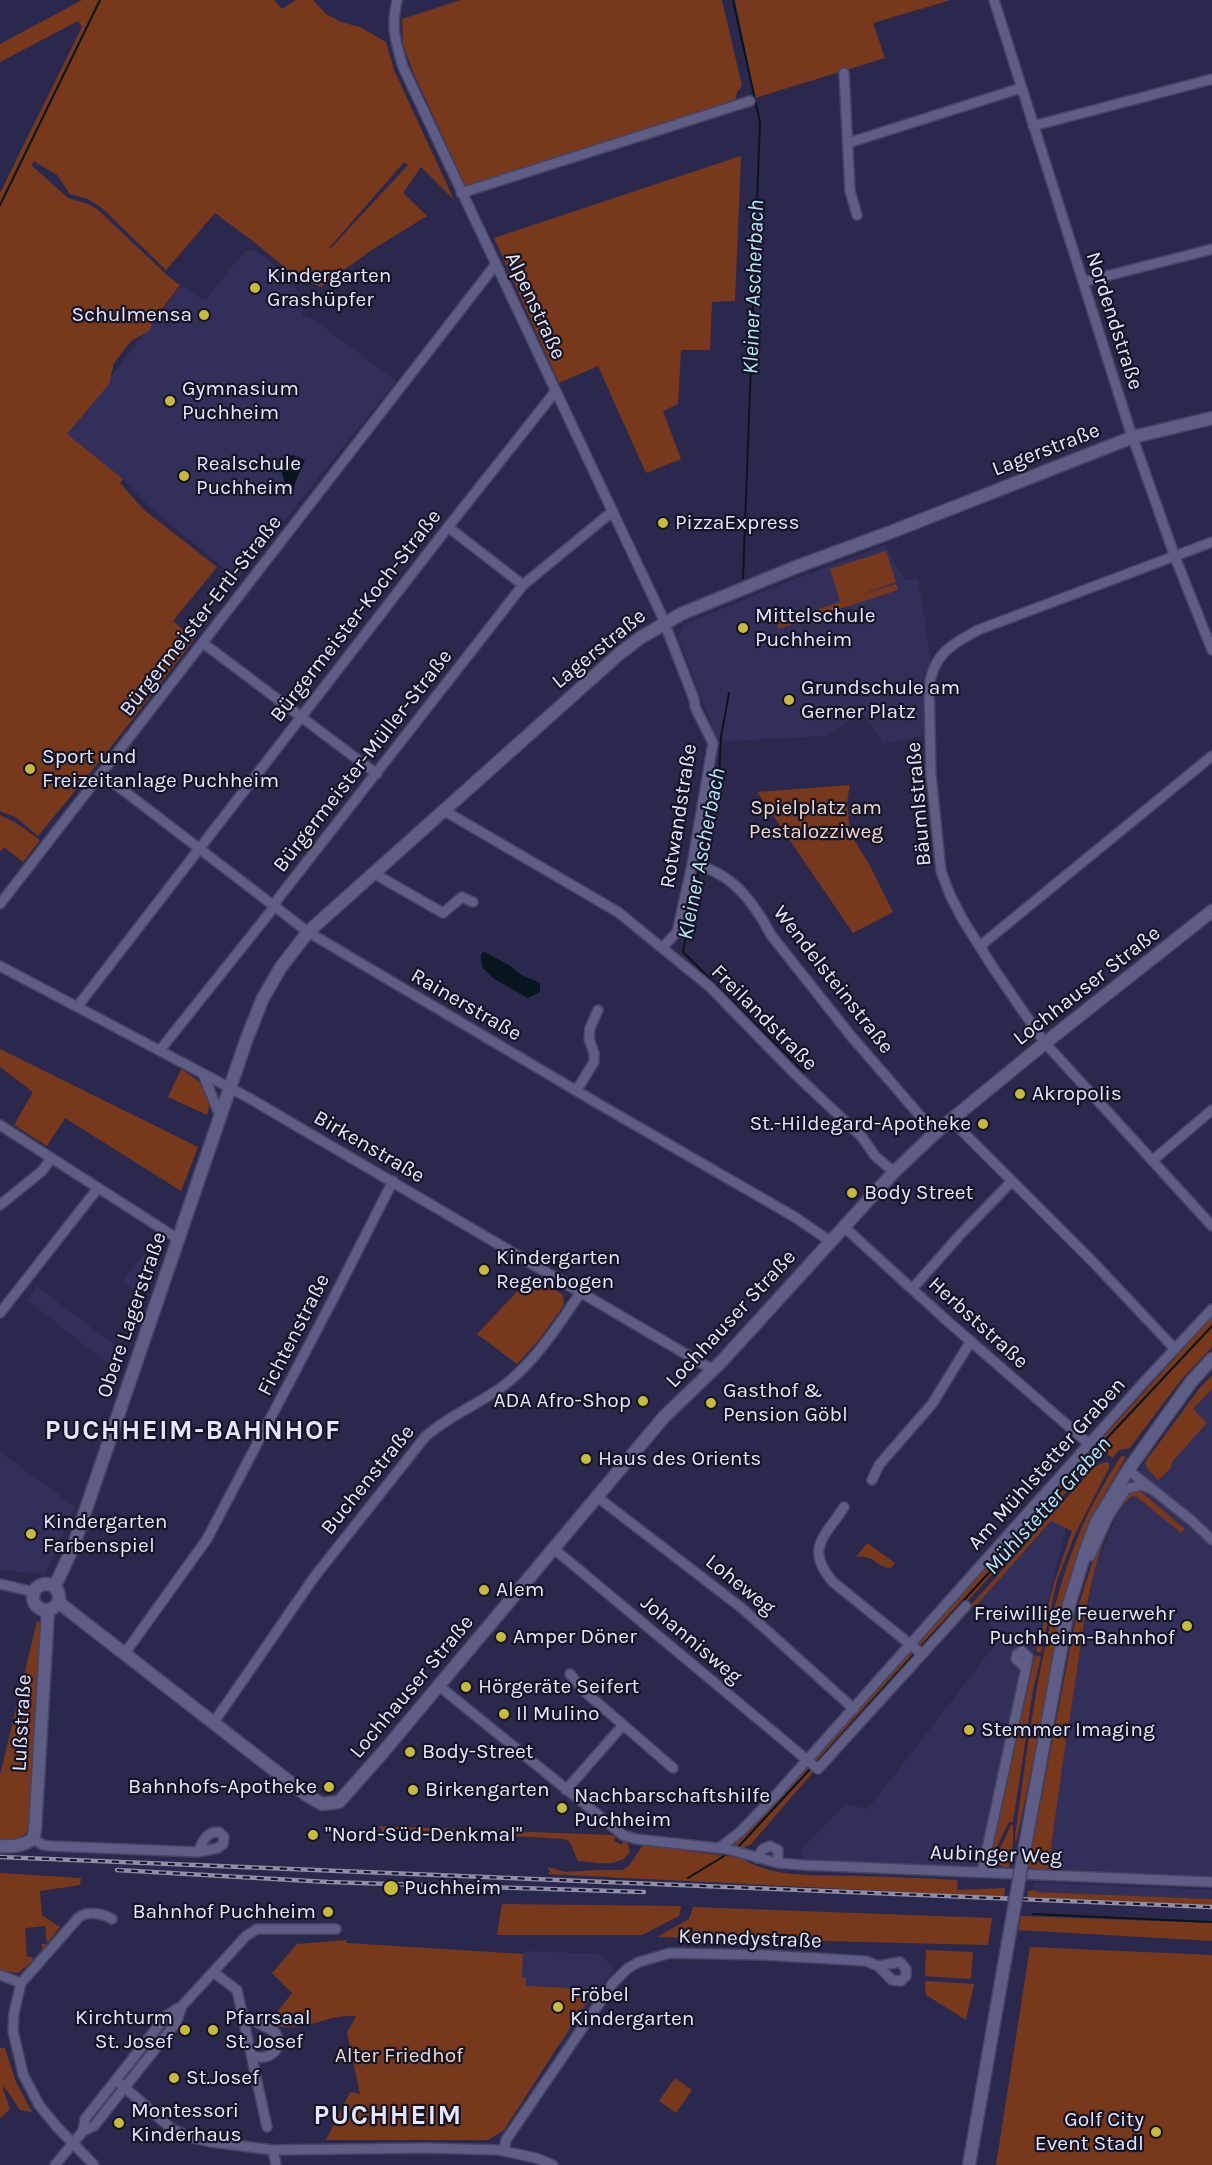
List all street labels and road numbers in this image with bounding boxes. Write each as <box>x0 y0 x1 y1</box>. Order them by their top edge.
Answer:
street label: Alpenstraße <box>499 248 571 364</box>
street label: Nordendstraße <box>1080 249 1148 393</box>
street label: Lagerstraße <box>989 418 1103 482</box>
street label: Bürgermeister-Koch-Straße <box>265 505 447 727</box>
street label: Bürgermeister-Ertl-Straße <box>115 510 287 722</box>
street label: Lagerstraße <box>547 604 651 694</box>
street label: Bürgermeister-Müller-Straße <box>268 645 458 877</box>
street label: Bäumlstraße <box>901 741 937 867</box>
street label: Rotwandstraße <box>655 742 703 890</box>
street label: Wendelsteinstraße <box>767 901 899 1059</box>
street label: Lochhauser Straße <box>1008 921 1166 1051</box>
street label: Freilandstraße <box>706 960 822 1076</box>
street label: Rainerstraße <box>406 963 526 1047</box>
street label: Birkenstraße <box>309 1105 429 1189</box>
street label: Obere Lagerstraße <box>92 1229 172 1401</box>
street label: Lochhauser Straße <box>661 1245 801 1393</box>
street label: Fichtenstraße <box>252 1270 336 1400</box>
street label: Herbststraße <box>923 1272 1033 1374</box>
street label: Am Mühlstetter Graben <box>963 1373 1131 1555</box>
street label: Buchenstraße <box>316 1420 420 1540</box>
street label: Loheweg <box>700 1549 780 1621</box>
street label: Johannisweg <box>635 1590 747 1690</box>
street label: Lochhauser Straße <box>345 1610 479 1764</box>
street label: Lußstraße <box>7 1674 37 1772</box>
street label: Aubinger Weg <box>930 1840 1062 1870</box>
street label: Kennedystraße <box>678 1924 822 1954</box>

